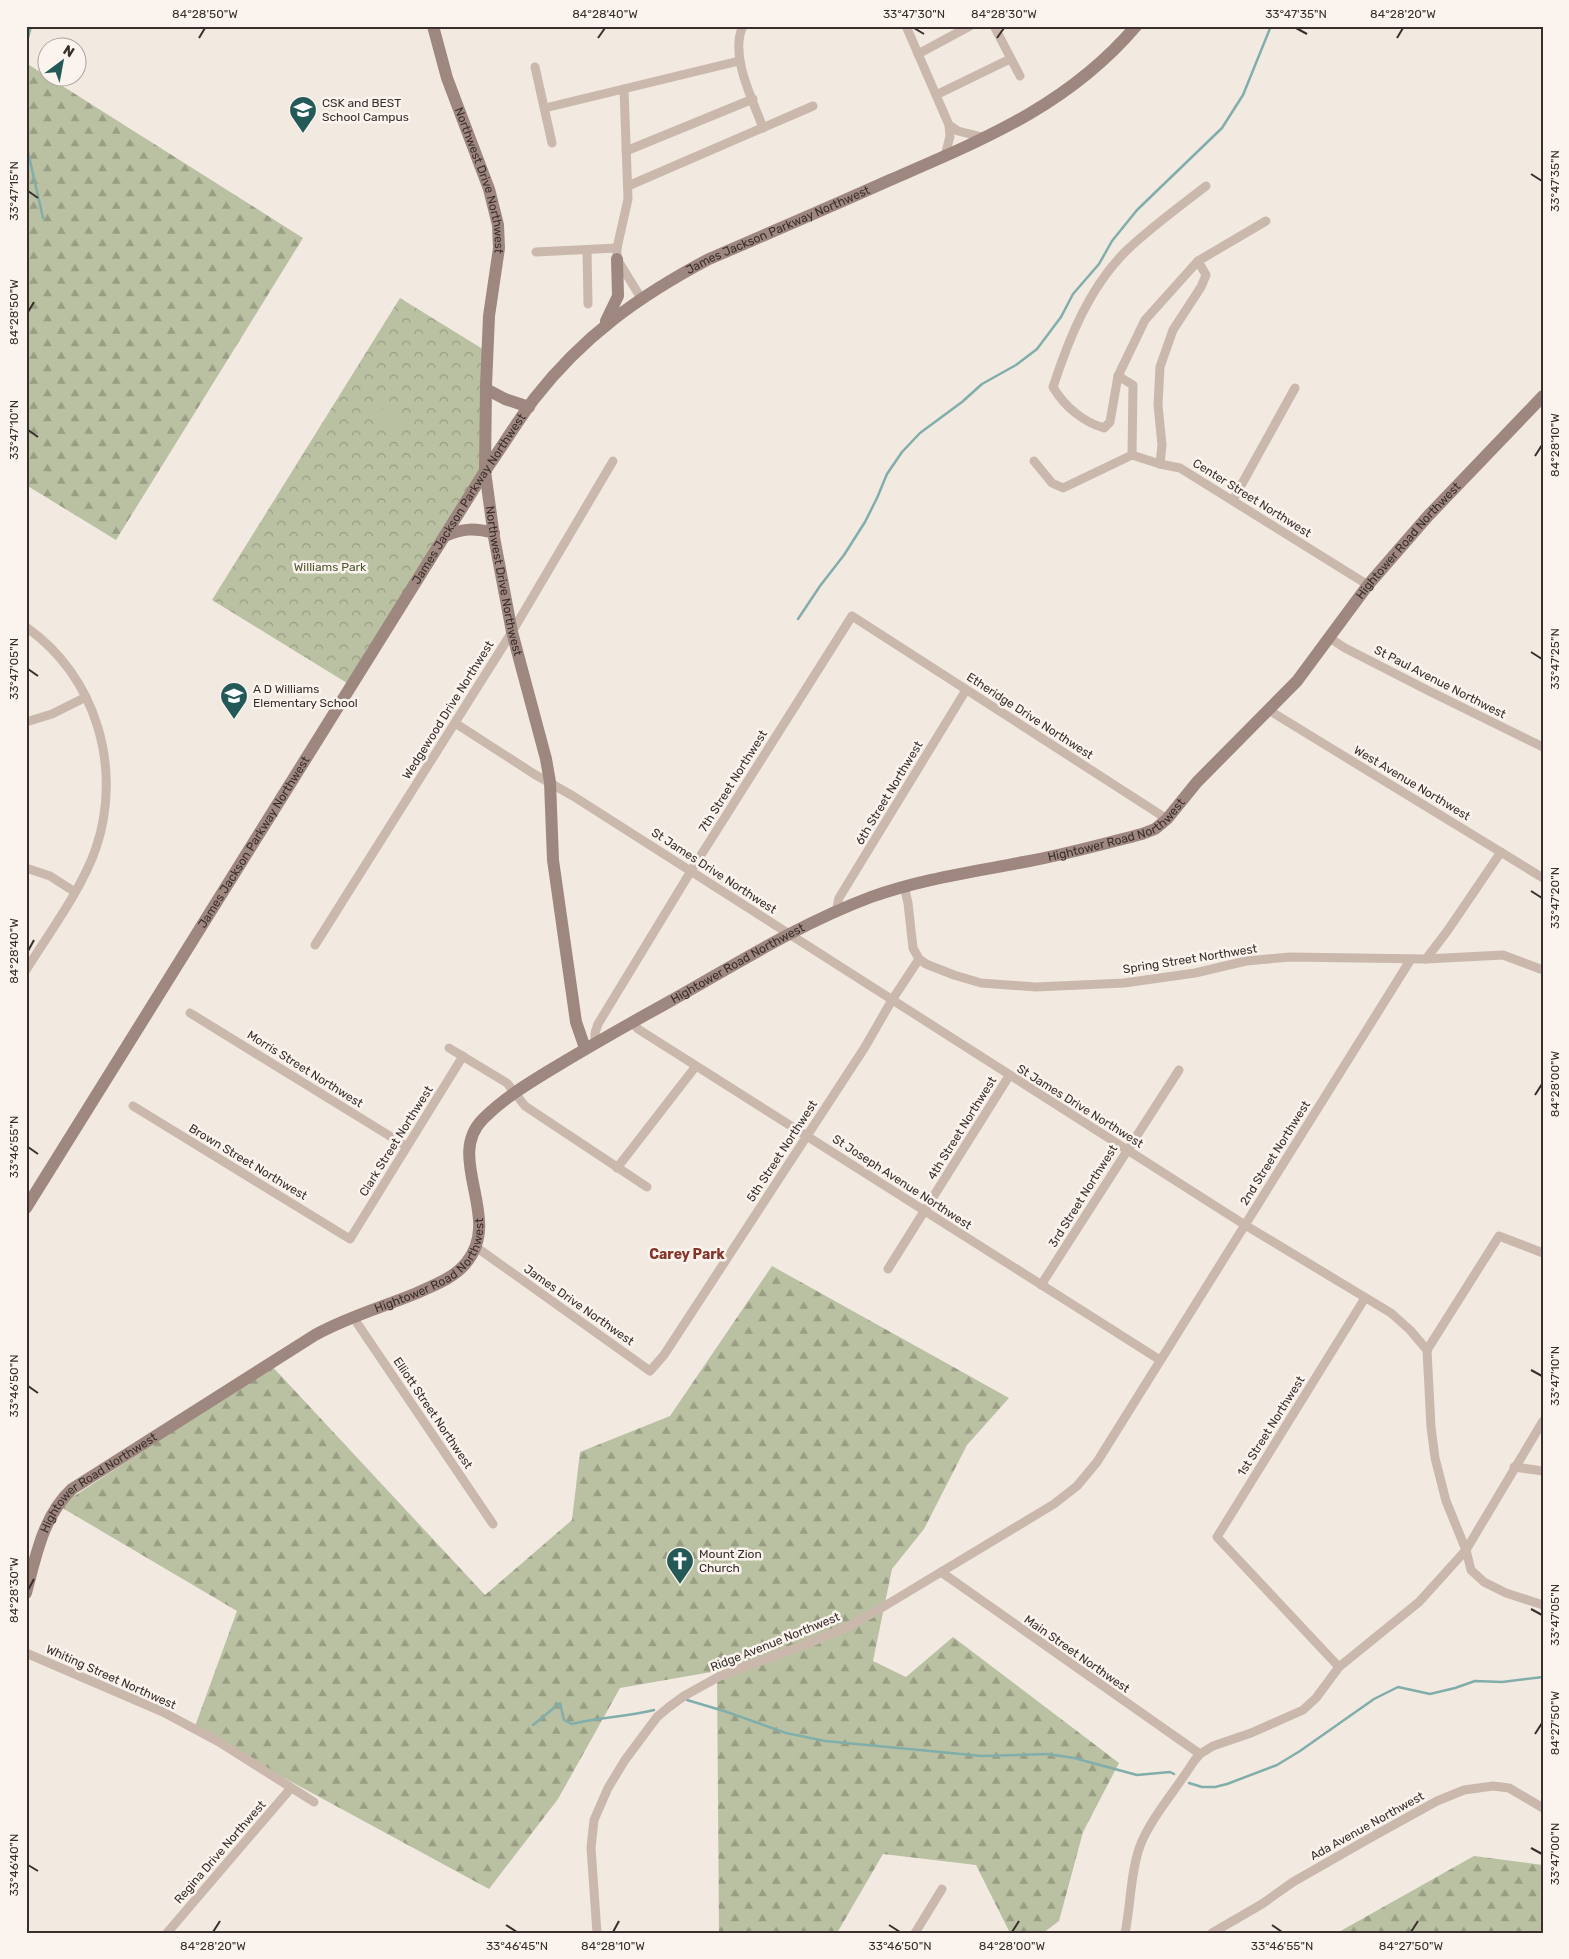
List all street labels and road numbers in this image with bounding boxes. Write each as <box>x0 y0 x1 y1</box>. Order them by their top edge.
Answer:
street label: Northwest Drive Northwest <box>452 105 506 255</box>
street label: James Jackson Parkway Northwest <box>683 183 872 277</box>
street label: James Jackson Parkway Northwest <box>409 411 529 587</box>
street label: Center Street Northwest <box>1190 456 1314 540</box>
street label: Hightower Road Northwest <box>1353 479 1464 602</box>
street label: Northwest Drive Northwest <box>483 505 525 658</box>
street label: Wedgewood Drive Northwest <box>399 638 497 782</box>
street label: St Paul Avenue Northwest <box>1372 643 1508 721</box>
street label: Etheridge Drive Northwest <box>964 670 1096 762</box>
street label: 7th Street Northwest <box>696 727 770 834</box>
street label: 6th Street Northwest <box>852 738 926 847</box>
street label: West Avenue Northwest <box>1351 743 1473 823</box>
street label: James Jackson Parkway Northwest <box>195 753 313 931</box>
street label: Hightower Road Northwest <box>1046 795 1188 864</box>
street label: St James Drive Northwest <box>649 825 779 917</box>
street label: Hightower Road Northwest <box>668 920 807 1006</box>
street label: Spring Street Northwest <box>1122 941 1258 977</box>
street label: Morris Street Northwest <box>245 1028 366 1111</box>
street label: St James Drive Northwest <box>1014 1061 1146 1151</box>
street label: 4th Street Northwest <box>925 1074 1000 1182</box>
street label: Clark Street Northwest <box>356 1083 436 1199</box>
street label: 5th Street Northwest <box>744 1097 820 1204</box>
street label: 2nd Street Northwest <box>1237 1098 1313 1208</box>
street label: Brown Street Northwest <box>186 1121 310 1203</box>
street label: St Joseph Avenue Northwest <box>830 1132 974 1232</box>
street label: 3rd Street Northwest <box>1046 1142 1120 1250</box>
street label: Hightower Road Northwest <box>373 1217 486 1315</box>
street label: James Drive Northwest <box>521 1262 637 1349</box>
street label: Elliott Street Northwest <box>390 1355 476 1472</box>
street label: 1st Street Northwest <box>1235 1373 1308 1479</box>
street label: Hightower Road Northwest <box>37 1430 160 1535</box>
street label: Ridge Avenue Northwest <box>708 1610 842 1674</box>
street label: Main Street Northwest <box>1022 1612 1133 1696</box>
street label: Whiting Street Northwest <box>44 1642 179 1712</box>
street label: Ada Avenue Northwest <box>1308 1789 1427 1863</box>
street label: Regina Drive Northwest <box>171 1797 269 1906</box>

